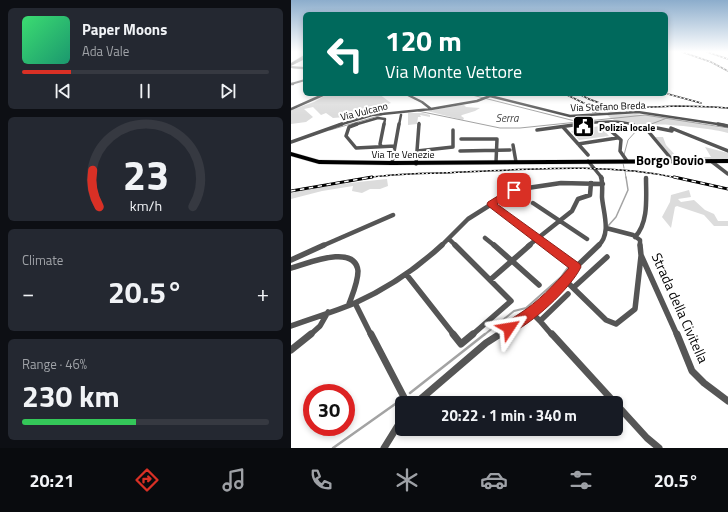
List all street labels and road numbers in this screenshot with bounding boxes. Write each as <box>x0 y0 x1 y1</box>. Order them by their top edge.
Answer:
street label: Via Vulcano <box>339 98 389 125</box>
street label: Via Stefano Breda <box>570 98 646 115</box>
street label: Via Tre Venezie <box>372 147 435 162</box>
street label: Strada della Civitella <box>647 249 714 366</box>

